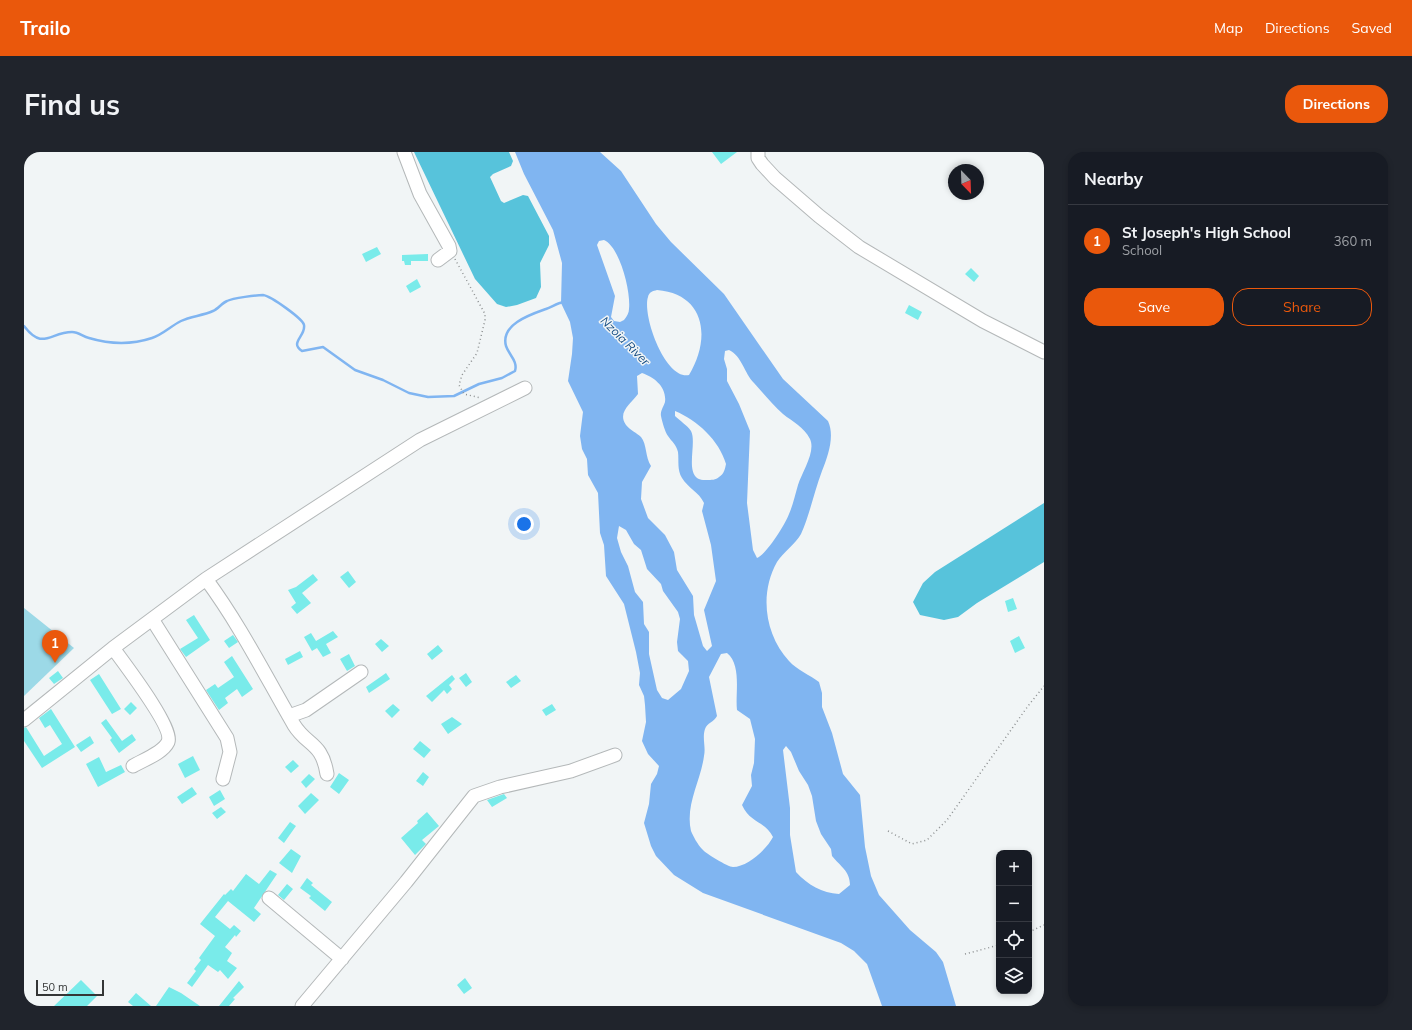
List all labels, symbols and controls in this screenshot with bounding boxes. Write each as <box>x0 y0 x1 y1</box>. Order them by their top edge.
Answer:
text: Trailo <box>20 16 71 40</box>
text: Map <box>1214 19 1243 37</box>
text: Directions <box>1265 19 1330 37</box>
text: Saved <box>1352 19 1392 37</box>
button: Directions <box>1285 85 1388 123</box>
text: Find us <box>24 87 120 122</box>
north arrow <box>948 164 984 200</box>
text: Nearby <box>1084 168 1143 189</box>
text: St Joseph's High School <box>1122 223 1291 242</box>
text: 1 <box>1093 233 1101 249</box>
text: 360 m <box>1334 233 1372 249</box>
text: School <box>1122 242 1162 258</box>
button: Save <box>1084 288 1224 326</box>
button: Share <box>1232 288 1372 326</box>
water label: Nzoia River <box>598 313 654 369</box>
your location <box>514 514 534 534</box>
pin: 1 <box>42 630 68 663</box>
map controls <box>996 850 1032 994</box>
button: + <box>996 850 1032 886</box>
button: − <box>996 886 1032 922</box>
button: locate <box>996 922 1032 958</box>
button: layers <box>996 958 1032 994</box>
scale bar <box>36 978 104 997</box>
text: 50 m <box>42 980 68 994</box>

